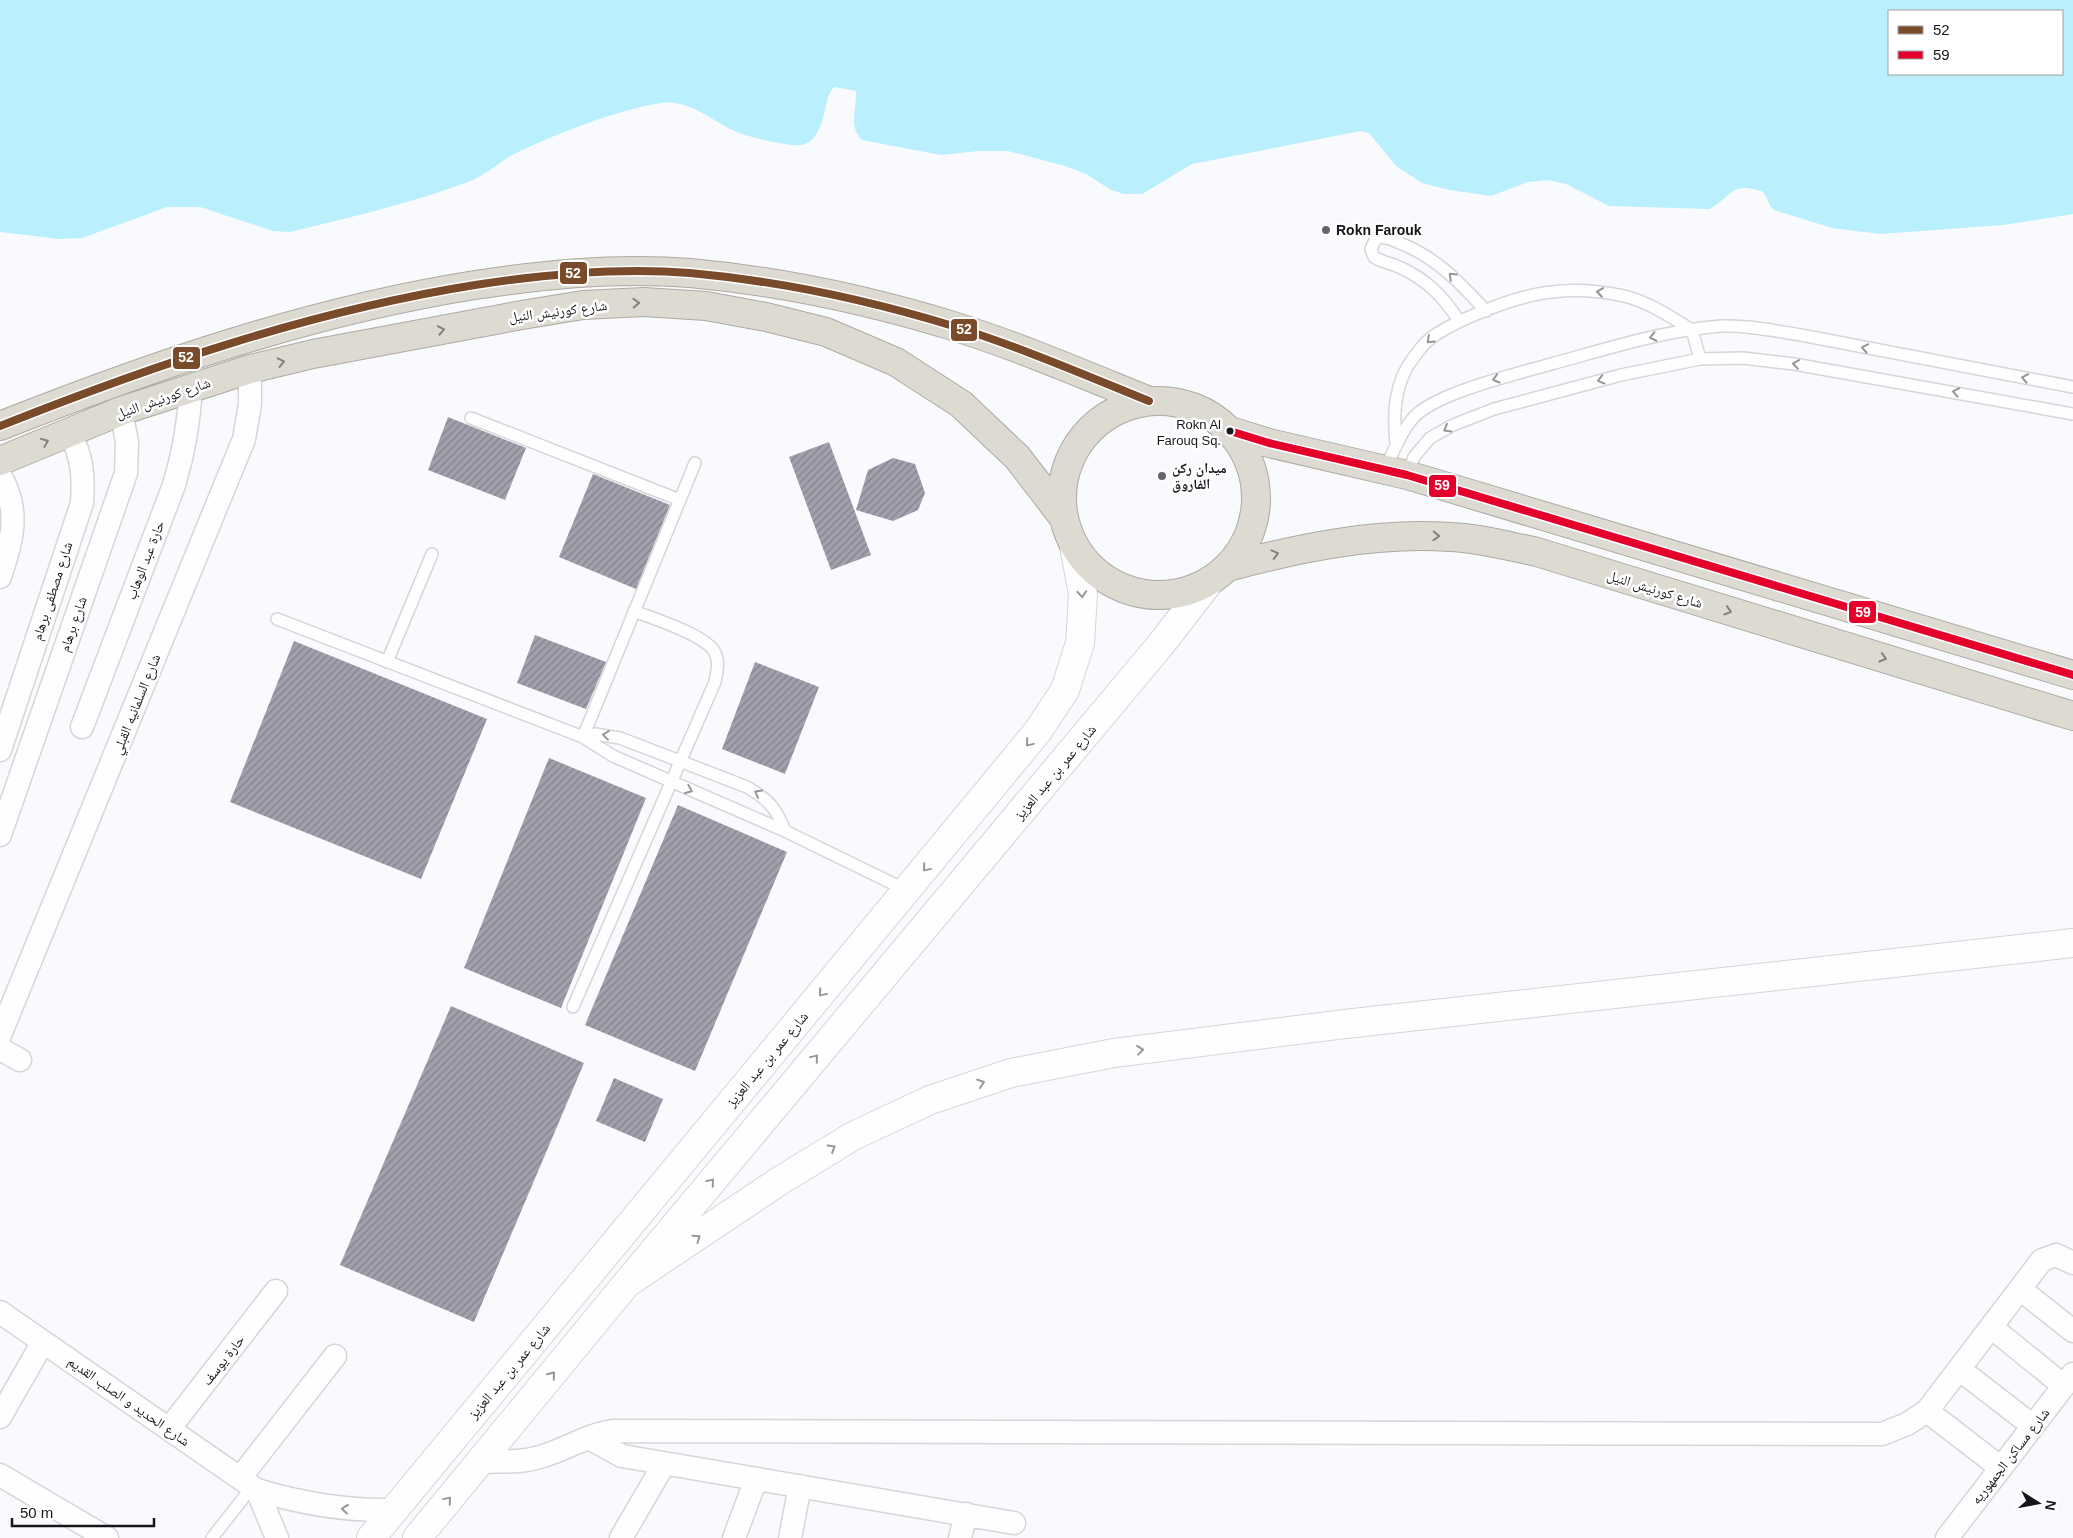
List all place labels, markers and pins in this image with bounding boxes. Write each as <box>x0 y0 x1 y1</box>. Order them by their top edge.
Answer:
place label: Rokn Farouk <box>1336 222 1422 238</box>
marker: Rokn Farouk <box>1320 224 1332 236</box>
place label: Rokn Al Farouq Sq. <box>1157 417 1221 448</box>
marker: Rokn Al Farouq Sq. <box>1225 426 1235 436</box>
place label: ميدان ركن الفاروق <box>1172 460 1227 493</box>
marker: ميدان ركن الفاروق <box>1156 470 1168 482</box>

